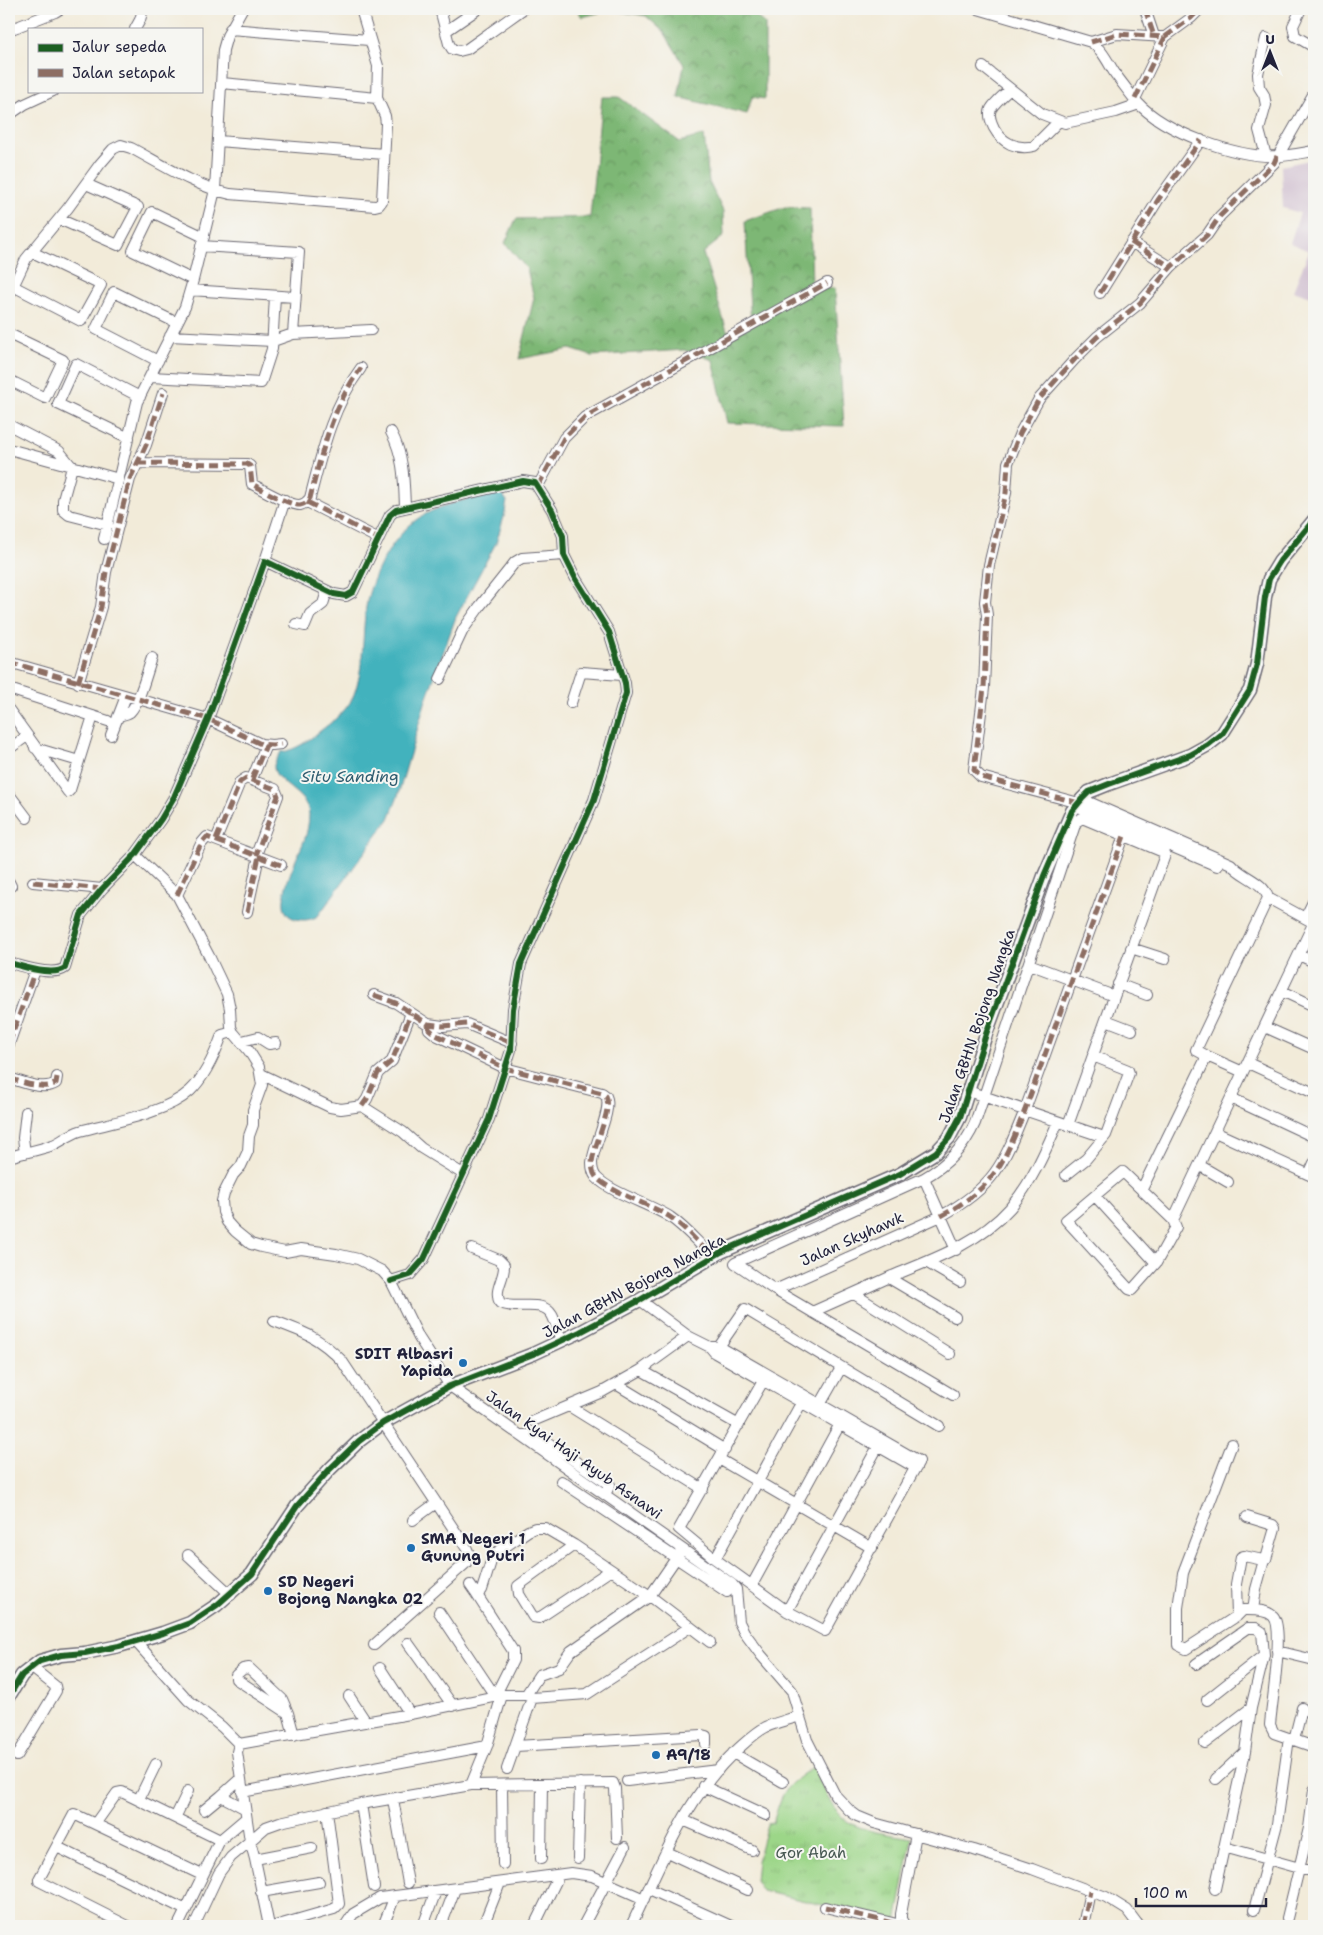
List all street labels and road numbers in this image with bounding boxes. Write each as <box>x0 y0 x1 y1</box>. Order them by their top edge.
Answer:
street label: Jalan GBHN Bojong Nangka <box>934 926 1020 1126</box>
street label: Jalan Skyhawk <box>797 1207 907 1271</box>
street label: Jalan GBHN Bojong Nangka <box>539 1229 729 1343</box>
street label: Jalan Kyai Haji Ayub Asnawi <box>482 1386 666 1524</box>

